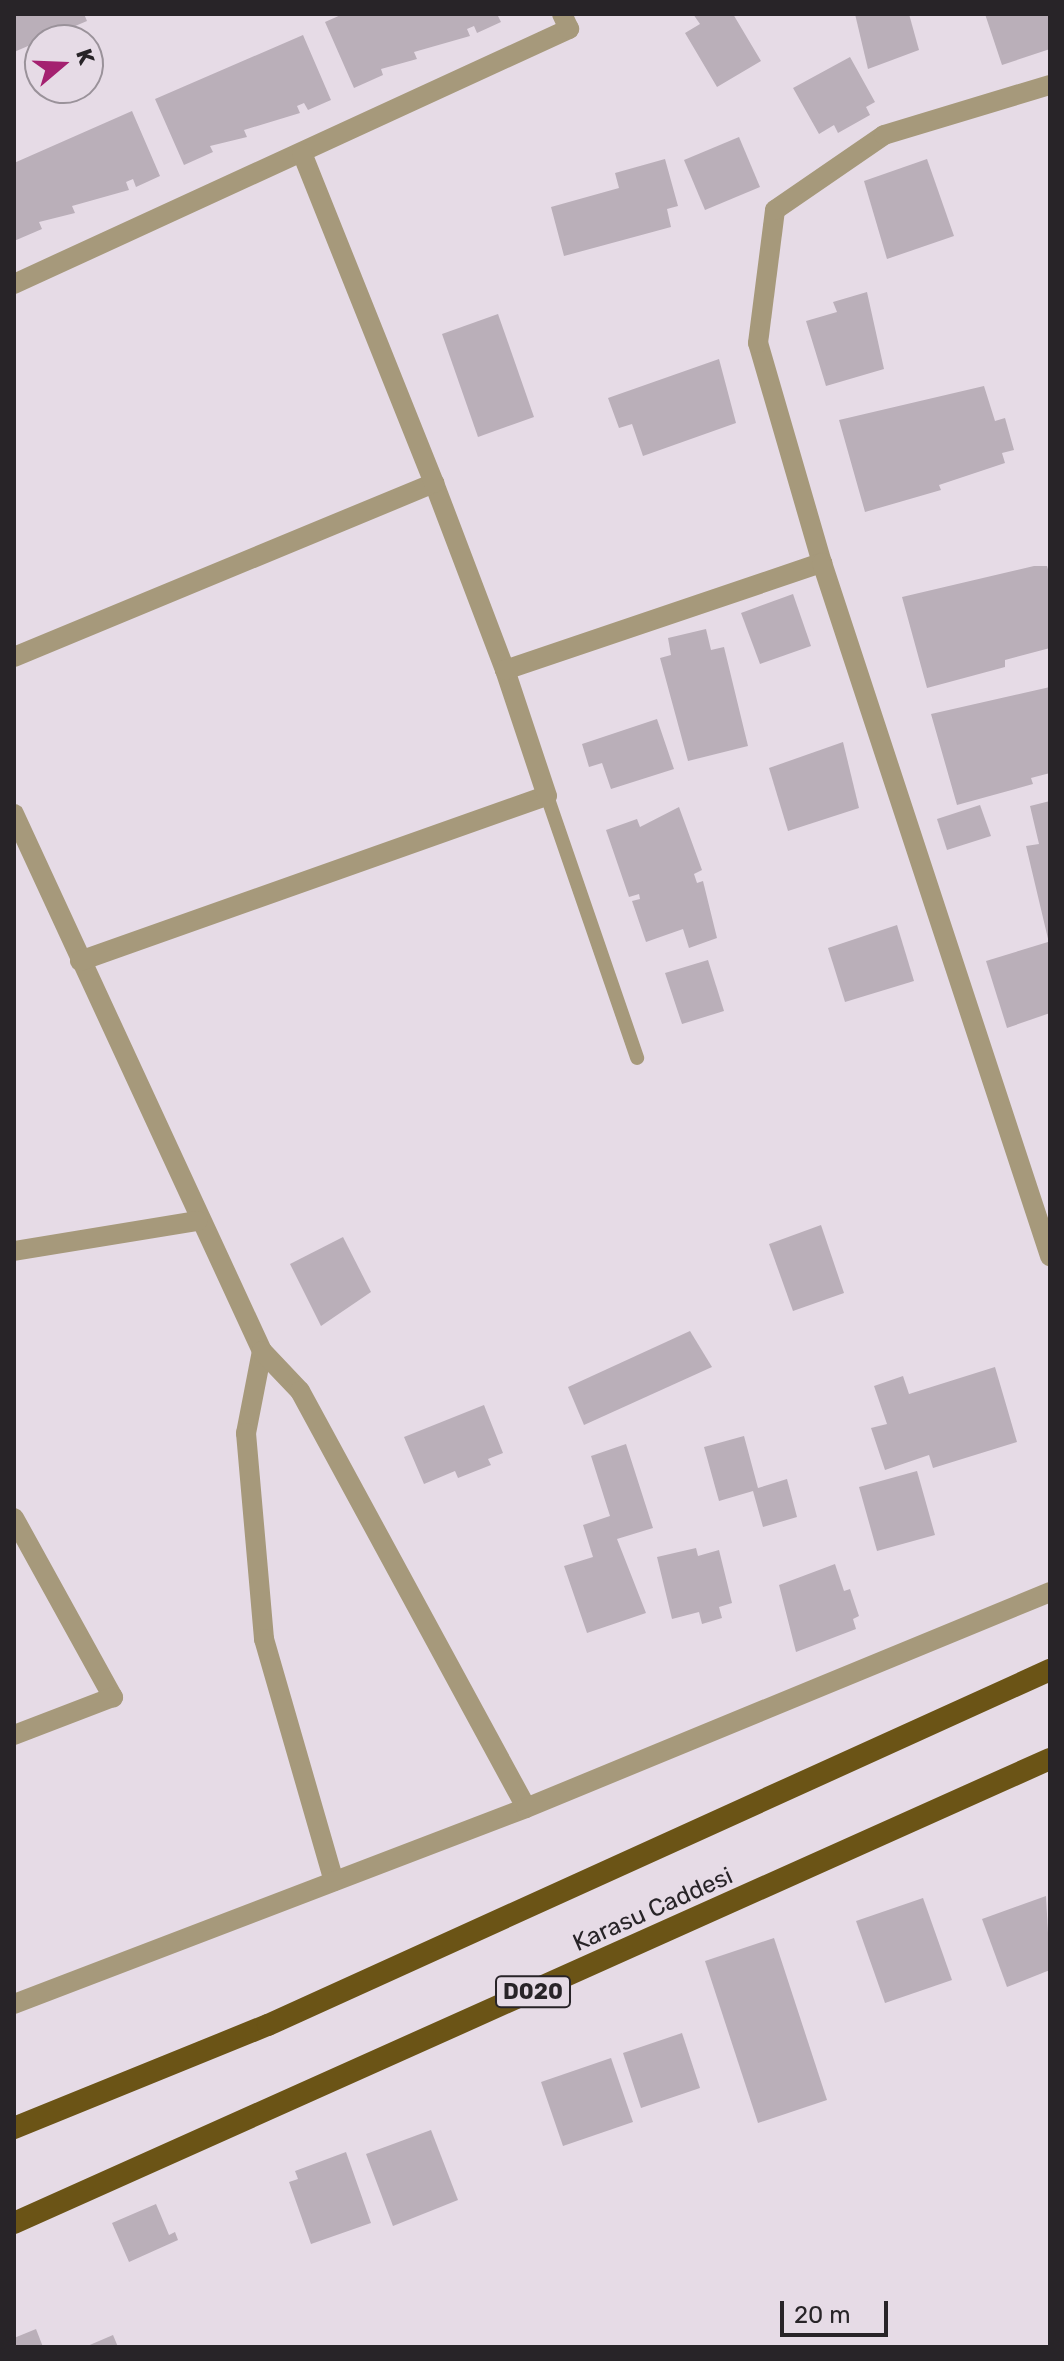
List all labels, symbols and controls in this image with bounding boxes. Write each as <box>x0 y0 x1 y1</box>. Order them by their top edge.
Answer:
north arrow <box>24 24 104 104</box>
text: K <box>70 45 100 68</box>
street label: Karasu Caddesi <box>569 1862 737 1958</box>
road number: D020 <box>495 1974 571 2010</box>
scale bar <box>784 2285 892 2335</box>
text: 20 m <box>794 2301 851 2329</box>

